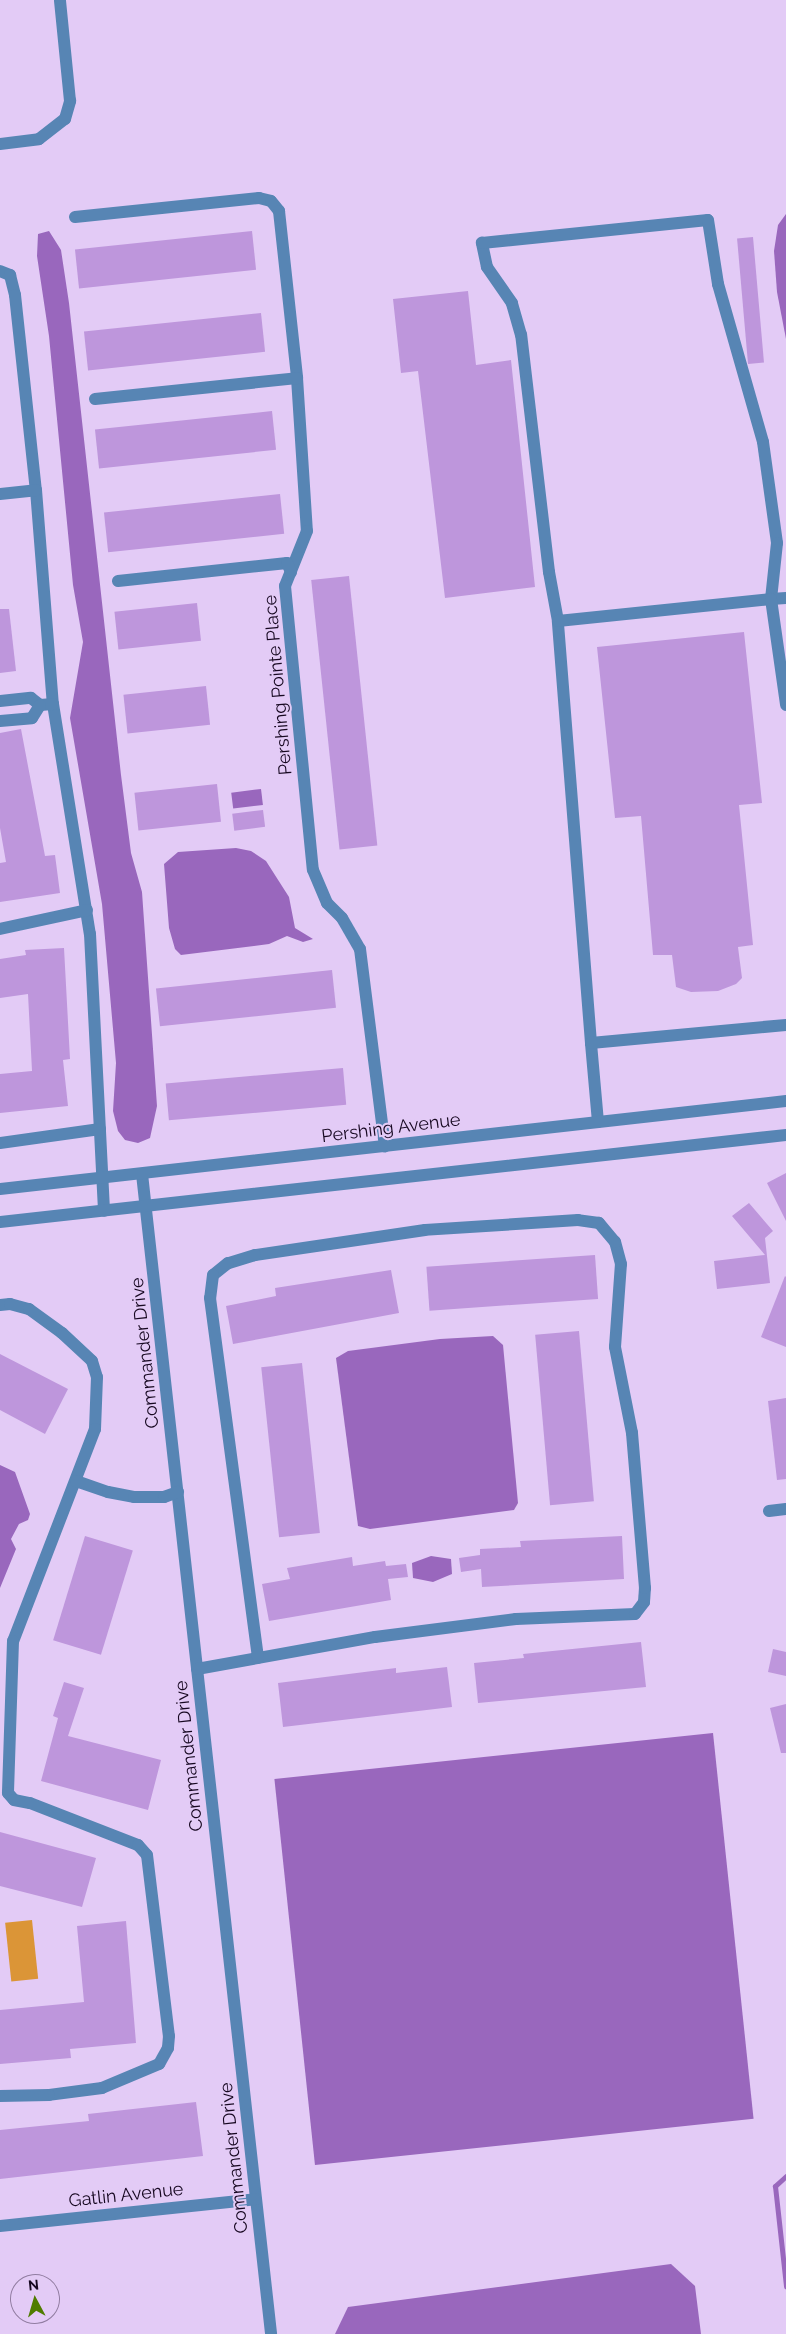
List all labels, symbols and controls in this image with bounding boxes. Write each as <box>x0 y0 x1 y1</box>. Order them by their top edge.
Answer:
street label: Pershing Pointe Place <box>259 594 297 776</box>
street label: Pershing Avenue <box>320 1109 462 1147</box>
street label: Commander Drive <box>126 1276 164 1430</box>
street label: Commander Drive <box>170 1679 208 1833</box>
street label: Commander Drive <box>215 2081 253 2235</box>
street label: Gatlin Avenue <box>67 2178 185 2212</box>
north arrow <box>10 2274 60 2324</box>
text: N <box>27 2277 40 2294</box>

